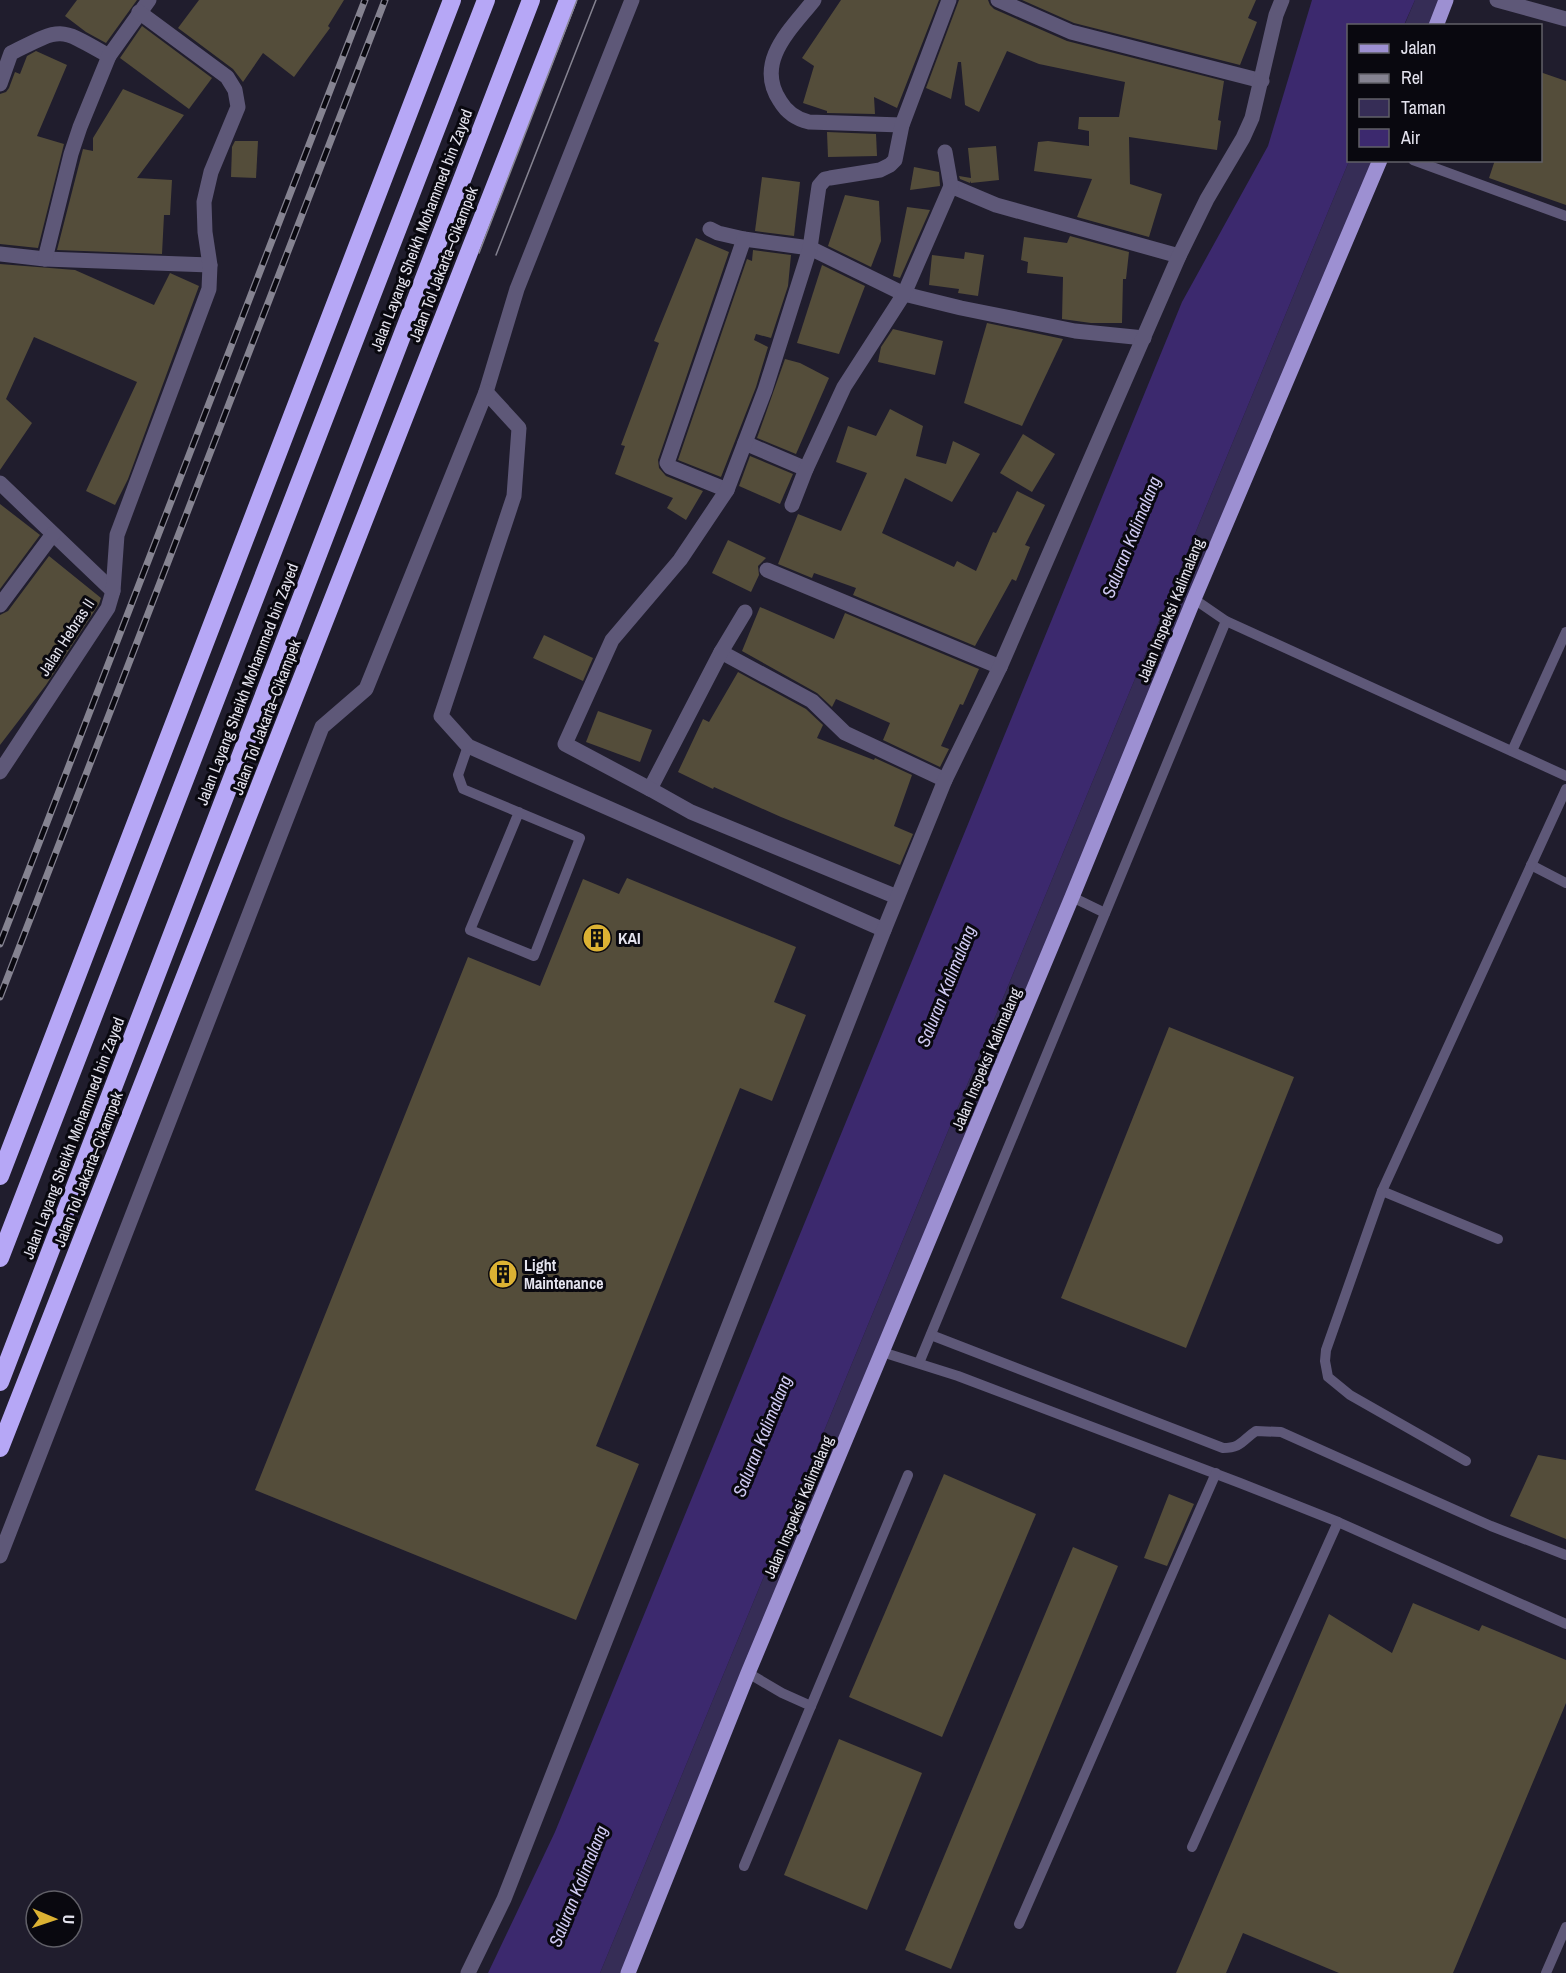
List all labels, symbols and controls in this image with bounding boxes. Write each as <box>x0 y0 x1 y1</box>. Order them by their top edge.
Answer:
legend <box>1347 24 1542 162</box>
text: Jalan <box>1401 35 1436 60</box>
text: Rel <box>1401 65 1423 90</box>
text: Taman <box>1401 95 1446 120</box>
street label: Jalan Layang Sheikh Mohammed bin Zayed <box>365 106 477 354</box>
text: Air <box>1400 125 1420 150</box>
street label: Jalan Tol Jakarta–Cikampek <box>403 183 483 345</box>
water label: Saluran Kalimalang <box>1095 473 1167 601</box>
street label: Jalan Inspeksi Kalimalang <box>1131 534 1209 685</box>
street label: Jalan Layang Sheikh Mohammed bin Zayed <box>191 560 303 808</box>
street label: Jalan Hebras II <box>33 594 99 680</box>
street label: Jalan Tol Jakarta–Cikampek <box>226 636 306 798</box>
building icon: KAI <box>581 922 613 954</box>
water label: Saluran Kalimalang <box>910 922 982 1050</box>
place label: KAI <box>618 927 641 949</box>
street label: Jalan Inspeksi Kalimalang <box>946 984 1026 1134</box>
street label: Jalan Layang Sheikh Mohammed bin Zayed <box>17 1014 129 1262</box>
street label: Jalan Tol Jakarta–Cikampek <box>48 1088 128 1250</box>
place label: Light Maintenance <box>524 1254 603 1294</box>
building icon: Light Maintenance <box>487 1258 519 1290</box>
water label: Saluran Kalimalang <box>726 1372 798 1500</box>
street label: Jalan Inspeksi Kalimalang <box>758 1432 838 1582</box>
water label: Saluran Kalimalang <box>542 1822 614 1950</box>
north arrow <box>24 1889 84 1949</box>
text: U <box>58 1914 80 1925</box>

